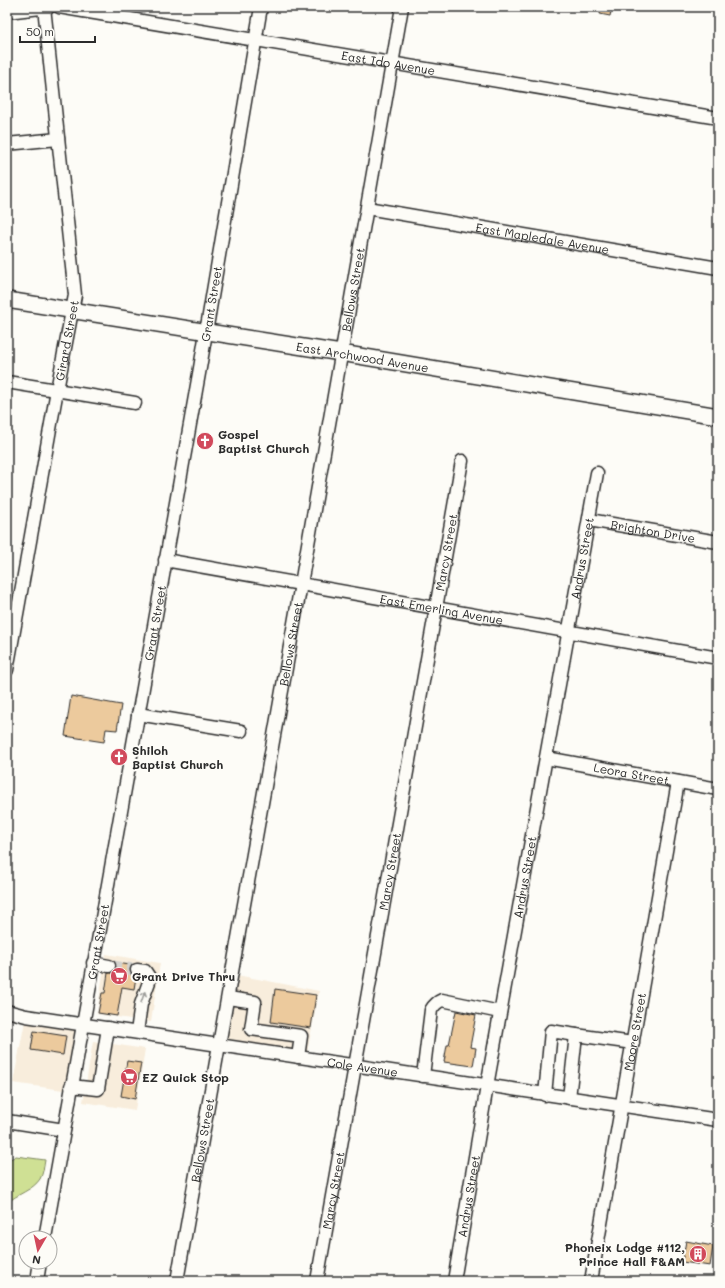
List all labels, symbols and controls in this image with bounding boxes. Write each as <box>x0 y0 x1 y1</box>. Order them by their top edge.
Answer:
scale bar <box>20 18 95 44</box>
text: 50 m <box>26 23 54 39</box>
street label: East Ido Avenue <box>340 47 436 78</box>
street label: East Mapledale Avenue <box>474 219 610 257</box>
street label: Bellows Street <box>337 246 368 333</box>
street label: Grant Street <box>197 265 225 343</box>
street label: Girard Street <box>51 299 82 382</box>
street label: East Archwood Avenue <box>295 338 430 376</box>
place label: Gospel Baptist Church <box>218 426 309 456</box>
church icon: Gospel Baptist Church <box>195 431 215 451</box>
street label: Marcy Street <box>431 512 461 592</box>
street label: Andrus Street <box>566 516 597 601</box>
street label: Brighton Drive <box>610 516 697 546</box>
street label: Grant Street <box>140 584 169 662</box>
street label: East Emerling Avenue <box>379 590 505 628</box>
street label: Bellows Street <box>275 601 306 687</box>
place label: Shiloh Baptist Church <box>132 742 223 772</box>
church icon: Shiloh Baptist Church <box>109 747 129 767</box>
street label: Leora Street <box>593 759 671 788</box>
street label: Marcy Street <box>375 831 404 911</box>
street label: Andrus Street <box>509 835 540 919</box>
street label: Grant Street <box>83 903 112 981</box>
supermarket icon: Grant Drive Thru <box>109 966 129 986</box>
place label: Grant Drive Thru <box>132 968 236 984</box>
one-way arrow <box>140 991 148 1003</box>
street label: Moore Street <box>620 991 649 1072</box>
street label: Cole Avenue <box>326 1053 399 1080</box>
supermarket icon: EZ Quick Stop <box>119 1067 139 1087</box>
place label: EZ Quick Stop <box>142 1069 229 1085</box>
street label: Bellows Street <box>187 1097 217 1184</box>
street label: Marcy Street <box>318 1150 348 1230</box>
street label: Andrus Street <box>454 1154 483 1239</box>
north arrow <box>18 1230 58 1270</box>
place label: Phoneix Lodge #112, Prince Hall F&AM <box>565 1239 685 1269</box>
building icon: Phoneix Lodge #112, Prince Hall F&AM <box>688 1244 708 1264</box>
text: N <box>31 1252 42 1268</box>

